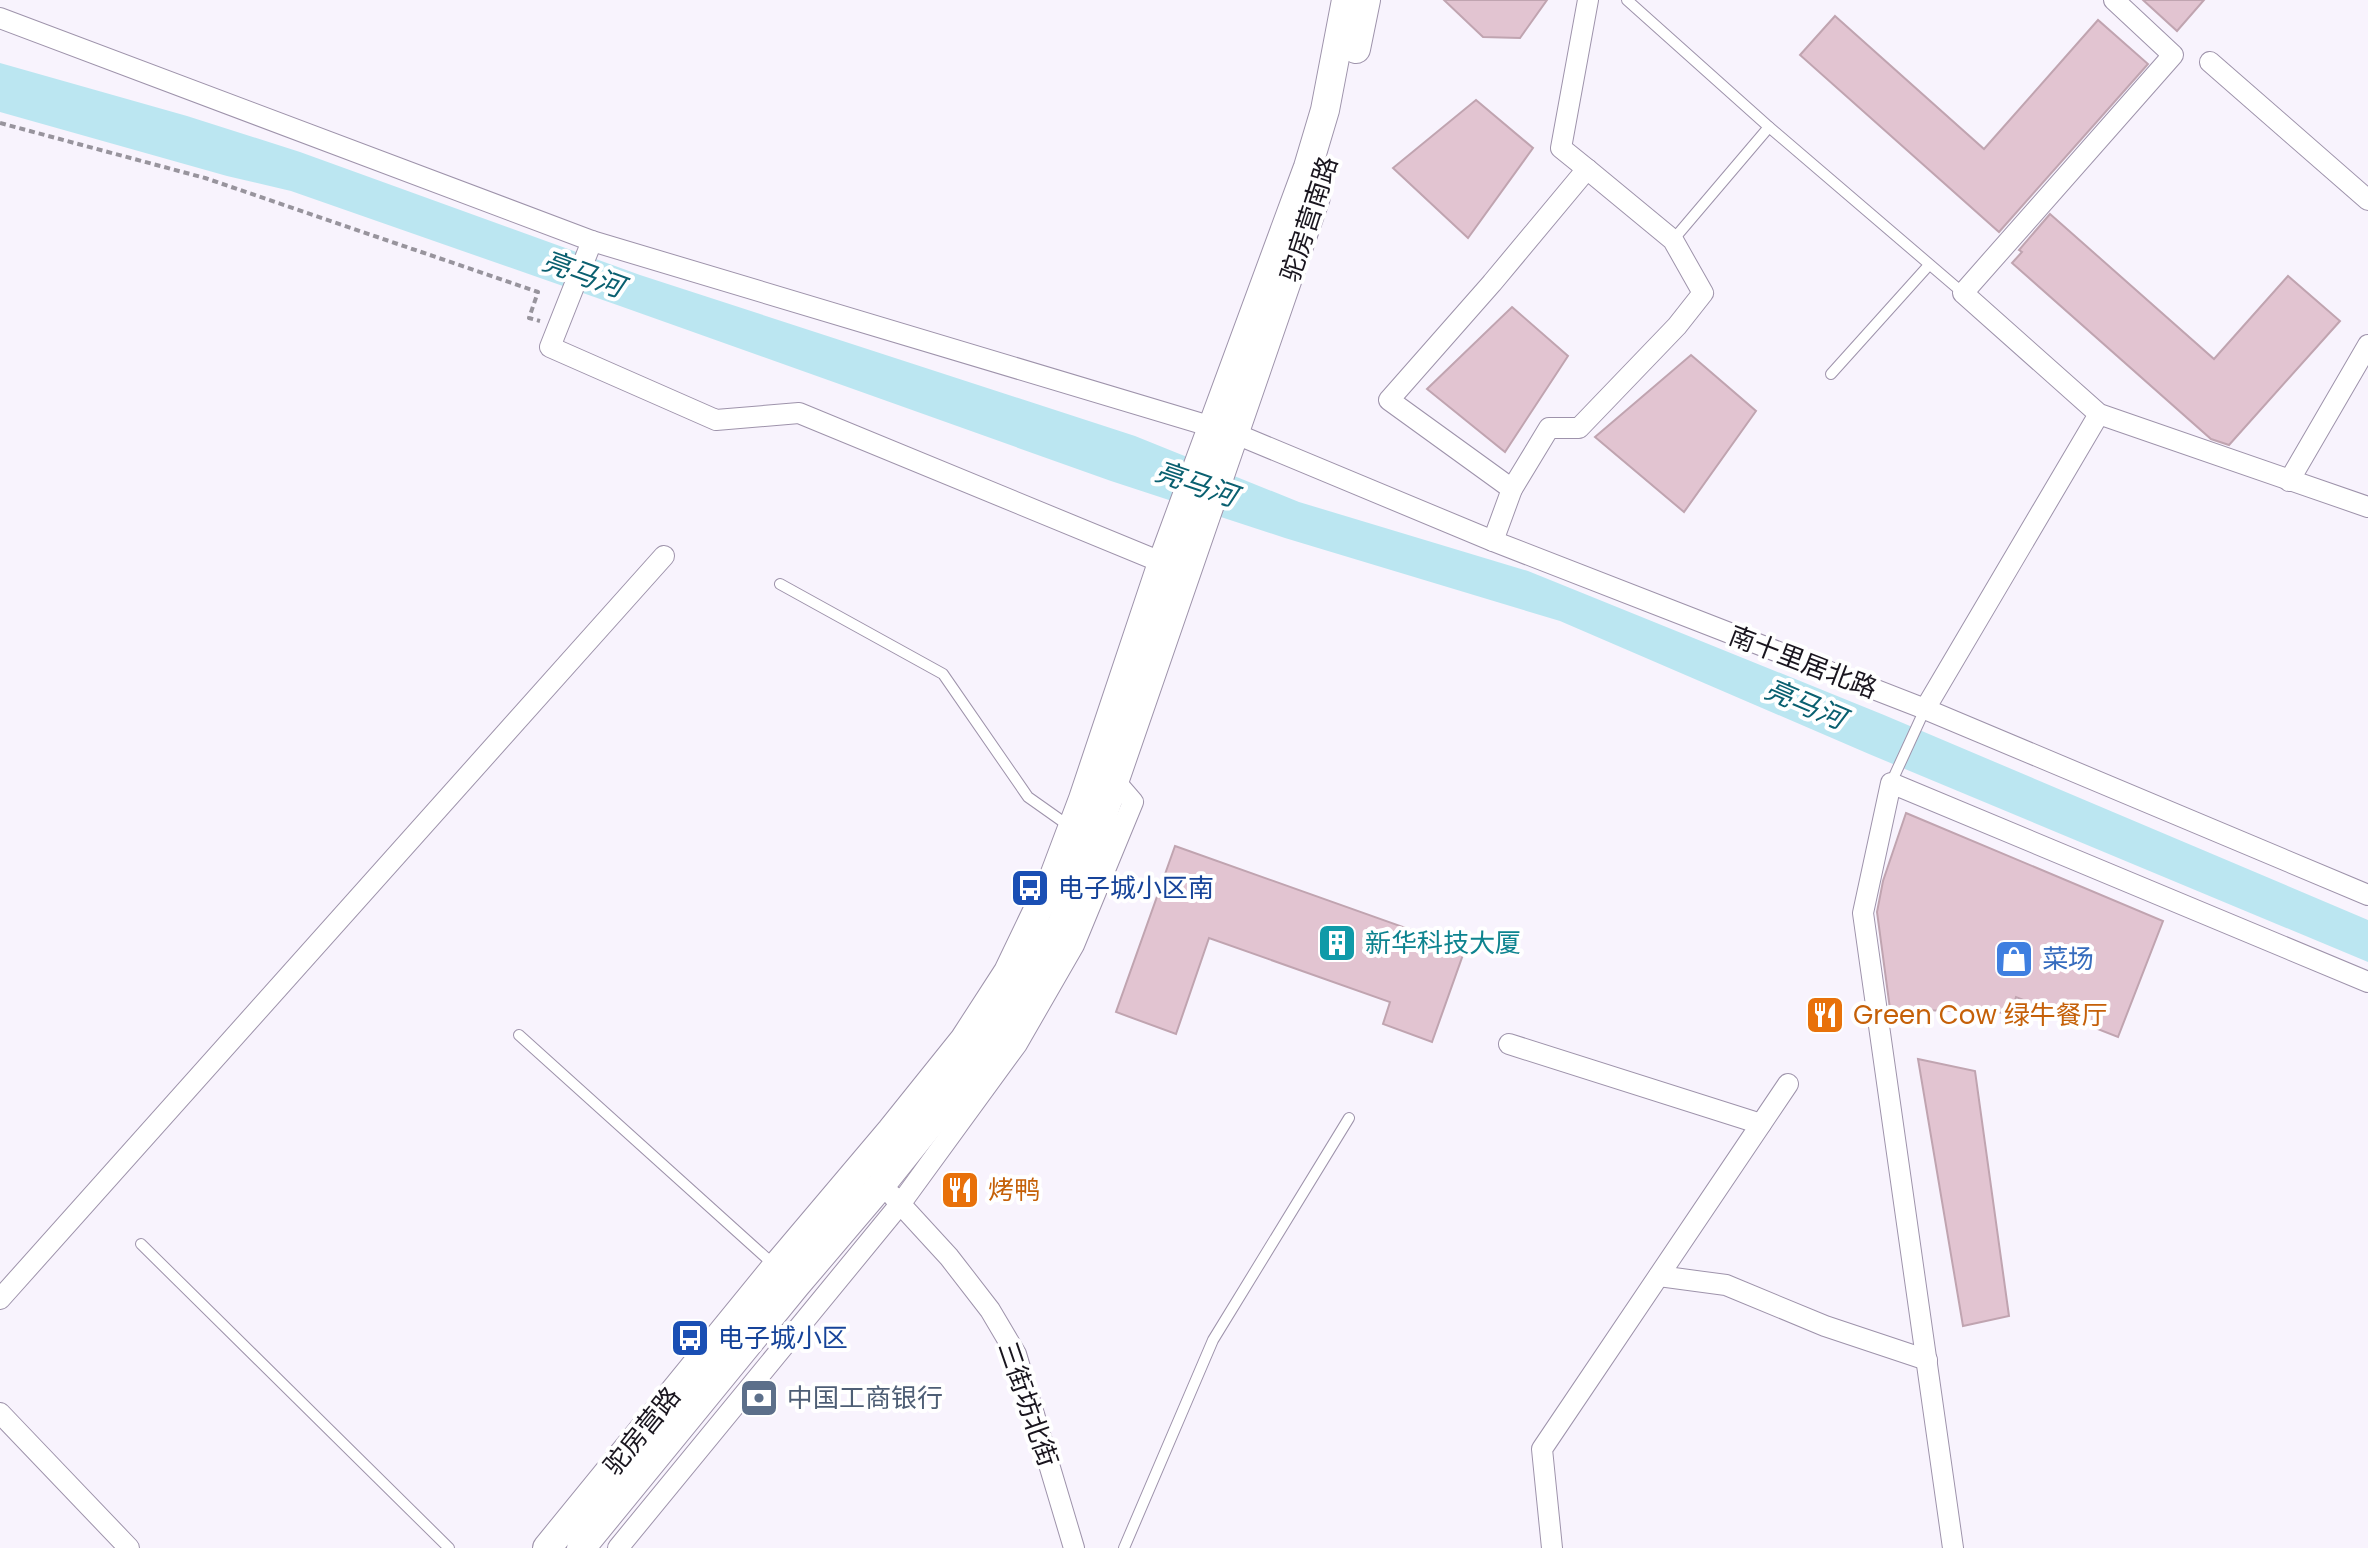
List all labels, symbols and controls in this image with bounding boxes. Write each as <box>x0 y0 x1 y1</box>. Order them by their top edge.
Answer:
street label: 驼房营南路 <box>1272 152 1346 286</box>
water label: 亮马河 <box>537 241 634 308</box>
water label: 亮马河 <box>1150 452 1247 518</box>
street label: 南十里居北路 <box>1724 617 1882 707</box>
water label: 亮马河 <box>1759 670 1856 740</box>
bus stop icon: 电子城小区南 <box>1009 867 1051 909</box>
place label: 电子城小区南 <box>1058 870 1214 906</box>
building icon: 新华科技大厦 <box>1316 922 1358 964</box>
place label: 新华科技大厦 <box>1365 925 1521 961</box>
shop icon: 菜场 <box>1993 938 2035 980</box>
place label: 菜场 <box>2042 941 2094 977</box>
restaurant icon: Green Cow 绿牛餐厅 <box>1804 994 1846 1036</box>
place label: Green Cow 绿牛餐厅 <box>1853 997 2108 1033</box>
restaurant icon: 烤鸭 <box>939 1169 981 1211</box>
place label: 烤鸭 <box>988 1172 1040 1208</box>
bus stop icon: 电子城小区 <box>669 1317 711 1359</box>
place label: 电子城小区 <box>718 1320 848 1356</box>
street label: 三街坊北街 <box>990 1337 1066 1471</box>
bank icon: 中国工商银行 <box>738 1377 780 1419</box>
street label: 驼房营路 <box>595 1379 689 1483</box>
place label: 中国工商银行 <box>787 1380 943 1416</box>

